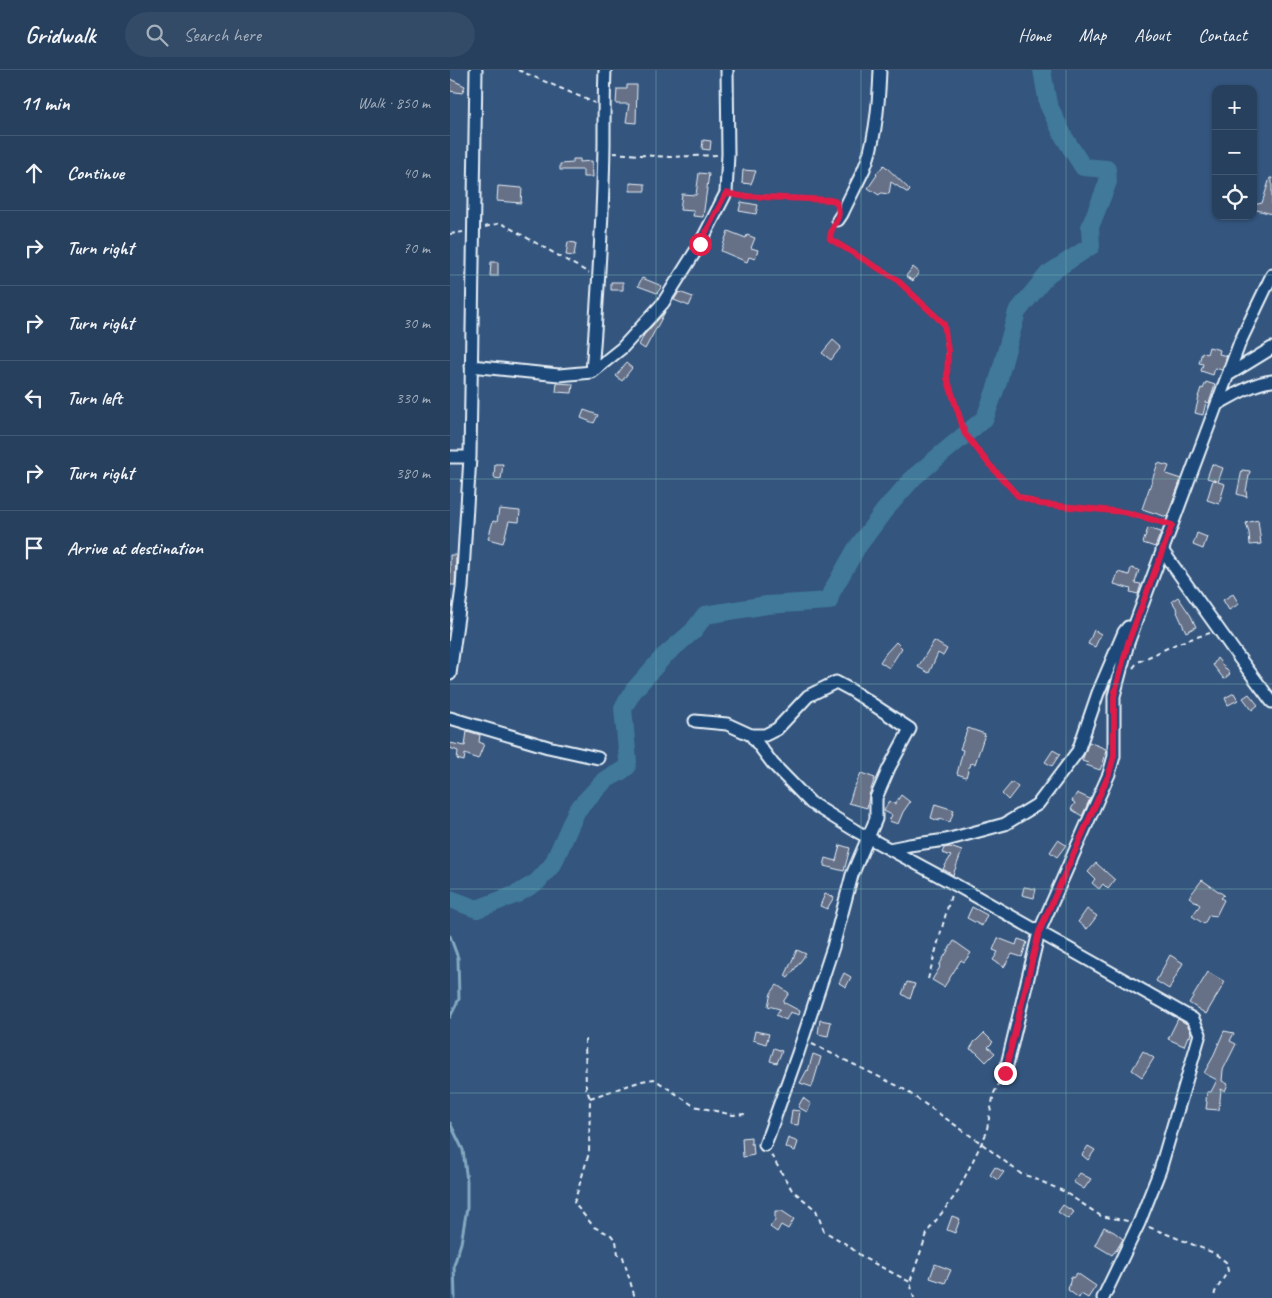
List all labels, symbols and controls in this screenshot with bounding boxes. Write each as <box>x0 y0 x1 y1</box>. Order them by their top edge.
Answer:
search box <box>125 12 475 57</box>
text: Gridwalk <box>25 20 95 50</box>
icon: search <box>143 21 171 49</box>
text: Search here <box>183 23 261 47</box>
text: Home <box>1018 24 1051 46</box>
text: Map <box>1079 24 1106 46</box>
text: About <box>1134 24 1170 46</box>
text: Contact <box>1198 24 1247 46</box>
map controls <box>1212 85 1257 220</box>
button: + <box>1212 85 1257 130</box>
text: 11 min <box>20 90 70 116</box>
text: Walk · 850 m <box>358 93 430 113</box>
button: − <box>1212 130 1257 175</box>
icon: ahead <box>20 159 48 187</box>
text: Continue <box>67 161 124 185</box>
text: 40 m <box>403 163 430 183</box>
button: locate <box>1212 175 1257 220</box>
route start <box>689 233 712 256</box>
icon: right <box>20 234 48 262</box>
text: Turn right <box>67 236 134 260</box>
text: 70 m <box>403 238 430 258</box>
icon: right <box>20 309 48 337</box>
text: Turn right <box>67 311 134 335</box>
text: 30 m <box>403 313 430 333</box>
icon: left <box>20 384 48 412</box>
text: Turn left <box>67 386 122 410</box>
text: 330 m <box>396 388 430 408</box>
icon: right <box>20 459 48 487</box>
text: Turn right <box>67 461 134 485</box>
text: 380 m <box>396 463 430 483</box>
icon: arrive <box>20 534 48 562</box>
text: Arrive at destination <box>67 536 203 560</box>
route end <box>994 1062 1017 1085</box>

